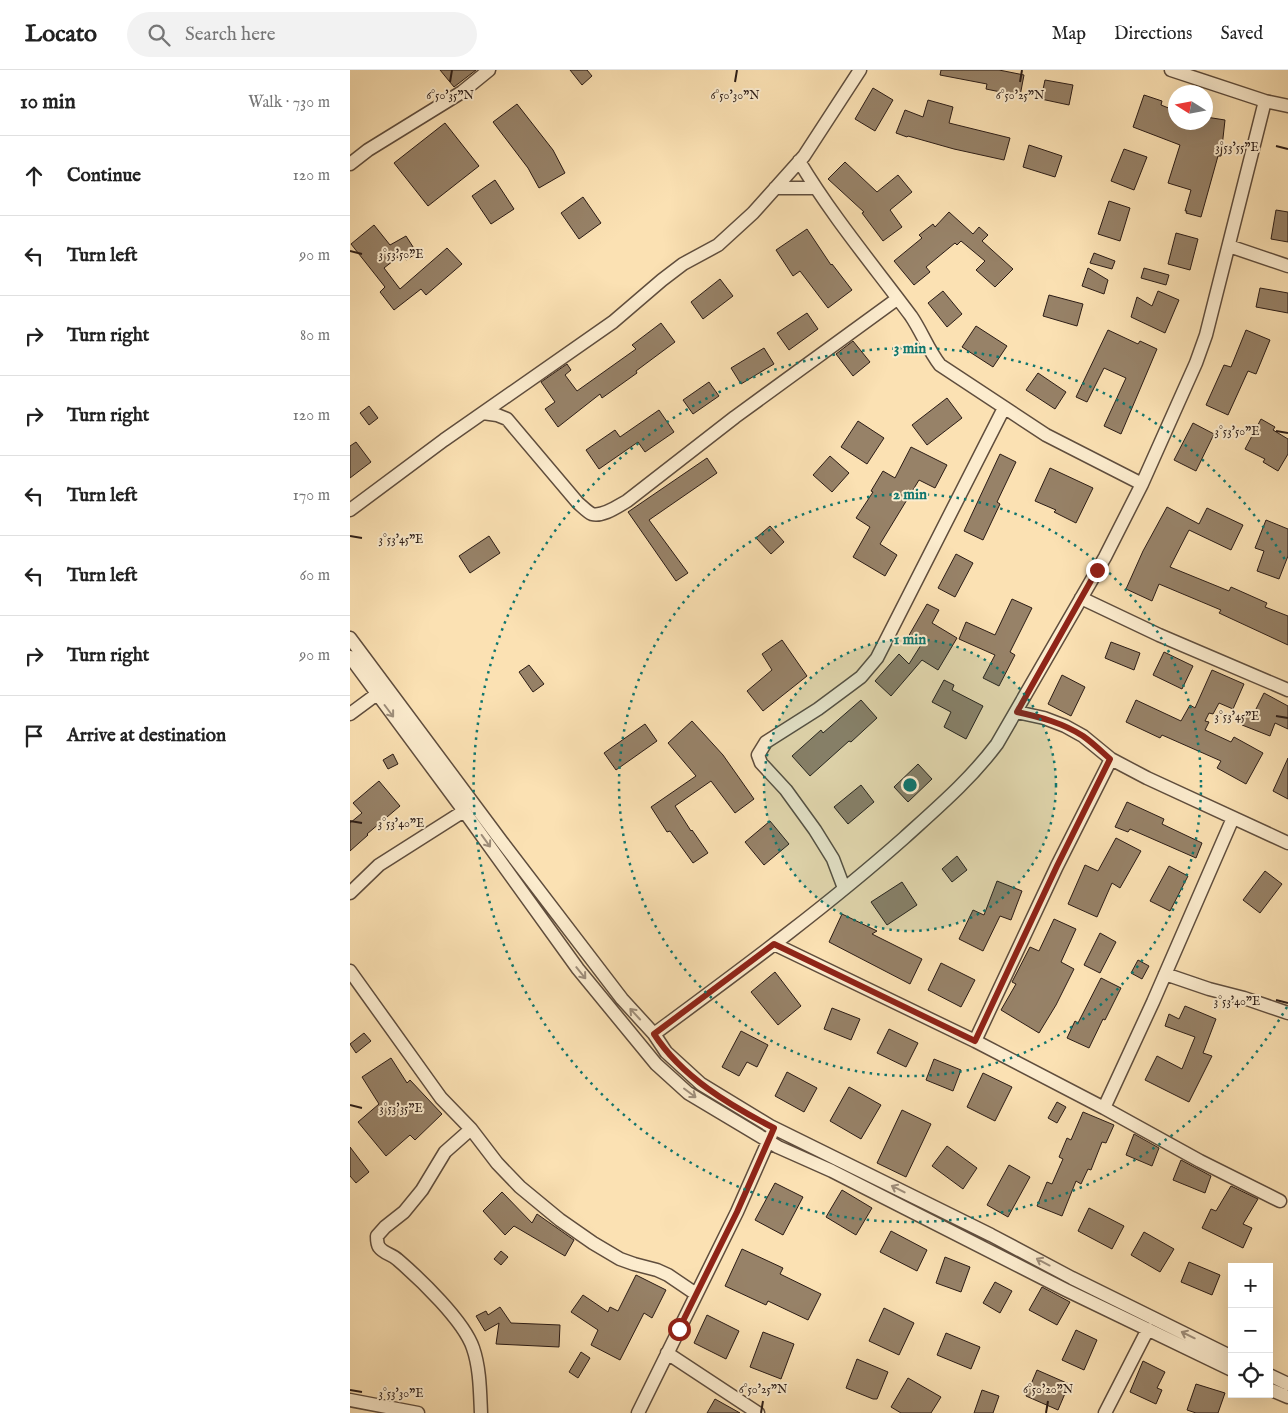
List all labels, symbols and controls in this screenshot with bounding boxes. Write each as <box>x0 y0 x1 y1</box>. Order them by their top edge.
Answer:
search box <box>127 12 477 57</box>
text: Locato <box>25 19 97 50</box>
icon: search <box>145 21 173 49</box>
text: Search here <box>185 23 276 47</box>
text: Map <box>1052 23 1086 46</box>
text: Directions <box>1114 23 1192 46</box>
text: Saved <box>1220 23 1263 46</box>
north arrow <box>1168 85 1213 130</box>
text: 6°50'35"N <box>426 88 474 103</box>
text: 6°50'30"N <box>710 88 760 103</box>
text: 6°50'25"N <box>996 88 1045 103</box>
text: 10 min <box>20 89 76 116</box>
text: Walk · 730 m <box>248 93 330 113</box>
text: 3°53'55"E <box>1215 140 1259 155</box>
icon: ahead <box>20 162 48 190</box>
text: Continue <box>67 164 141 188</box>
text: 120 m <box>293 166 330 186</box>
icon: left <box>20 242 48 270</box>
text: Turn left <box>67 244 138 268</box>
text: 90 m <box>299 246 330 266</box>
text: 3°53'50"E <box>379 247 423 262</box>
icon: right <box>20 322 48 350</box>
text: Turn right <box>67 324 149 348</box>
text: 80 m <box>300 326 330 346</box>
text: 3 min <box>894 339 926 358</box>
icon: right <box>20 402 48 430</box>
text: Turn right <box>67 404 149 428</box>
text: 120 m <box>293 406 330 426</box>
text: 3°53'50"E <box>1215 424 1259 439</box>
icon: left <box>20 482 48 510</box>
text: Turn left <box>67 484 138 508</box>
text: 2 min <box>893 485 927 504</box>
text: 170 m <box>293 486 330 506</box>
text: 3°53'45"E <box>379 532 423 547</box>
route end <box>1086 559 1109 582</box>
icon: left <box>20 562 48 590</box>
text: Turn left <box>67 564 138 588</box>
text: 60 m <box>300 566 330 586</box>
text: 1 min <box>894 630 926 649</box>
icon: right <box>20 642 48 670</box>
text: Turn right <box>67 644 149 668</box>
text: 90 m <box>299 646 330 666</box>
one-way arrow <box>384 704 395 717</box>
text: 3°53'45"E <box>1215 709 1259 724</box>
icon: arrive <box>20 722 48 750</box>
text: Arrive at destination <box>67 724 226 748</box>
centre of rings <box>901 776 919 794</box>
text: 3°53'40"E <box>378 816 424 831</box>
one-way arrow <box>481 834 491 848</box>
one-way arrow <box>576 966 587 979</box>
text: 3°53'40"E <box>1214 994 1260 1009</box>
one-way arrow <box>629 1007 641 1020</box>
one-way arrow <box>683 1088 696 1099</box>
text: 3°53'35"E <box>379 1101 423 1116</box>
one-way arrow <box>891 1184 906 1193</box>
one-way arrow <box>1036 1257 1051 1266</box>
map controls <box>1228 1263 1273 1398</box>
button: + <box>1228 1263 1273 1308</box>
button: − <box>1228 1308 1273 1353</box>
route start <box>668 1318 691 1341</box>
one-way arrow <box>1181 1330 1196 1340</box>
button: locate <box>1228 1353 1273 1398</box>
text: 6°50'25"N <box>739 1382 788 1397</box>
text: 6°50'20"N <box>1023 1382 1074 1397</box>
text: 3°53'30"E <box>378 1386 424 1401</box>

